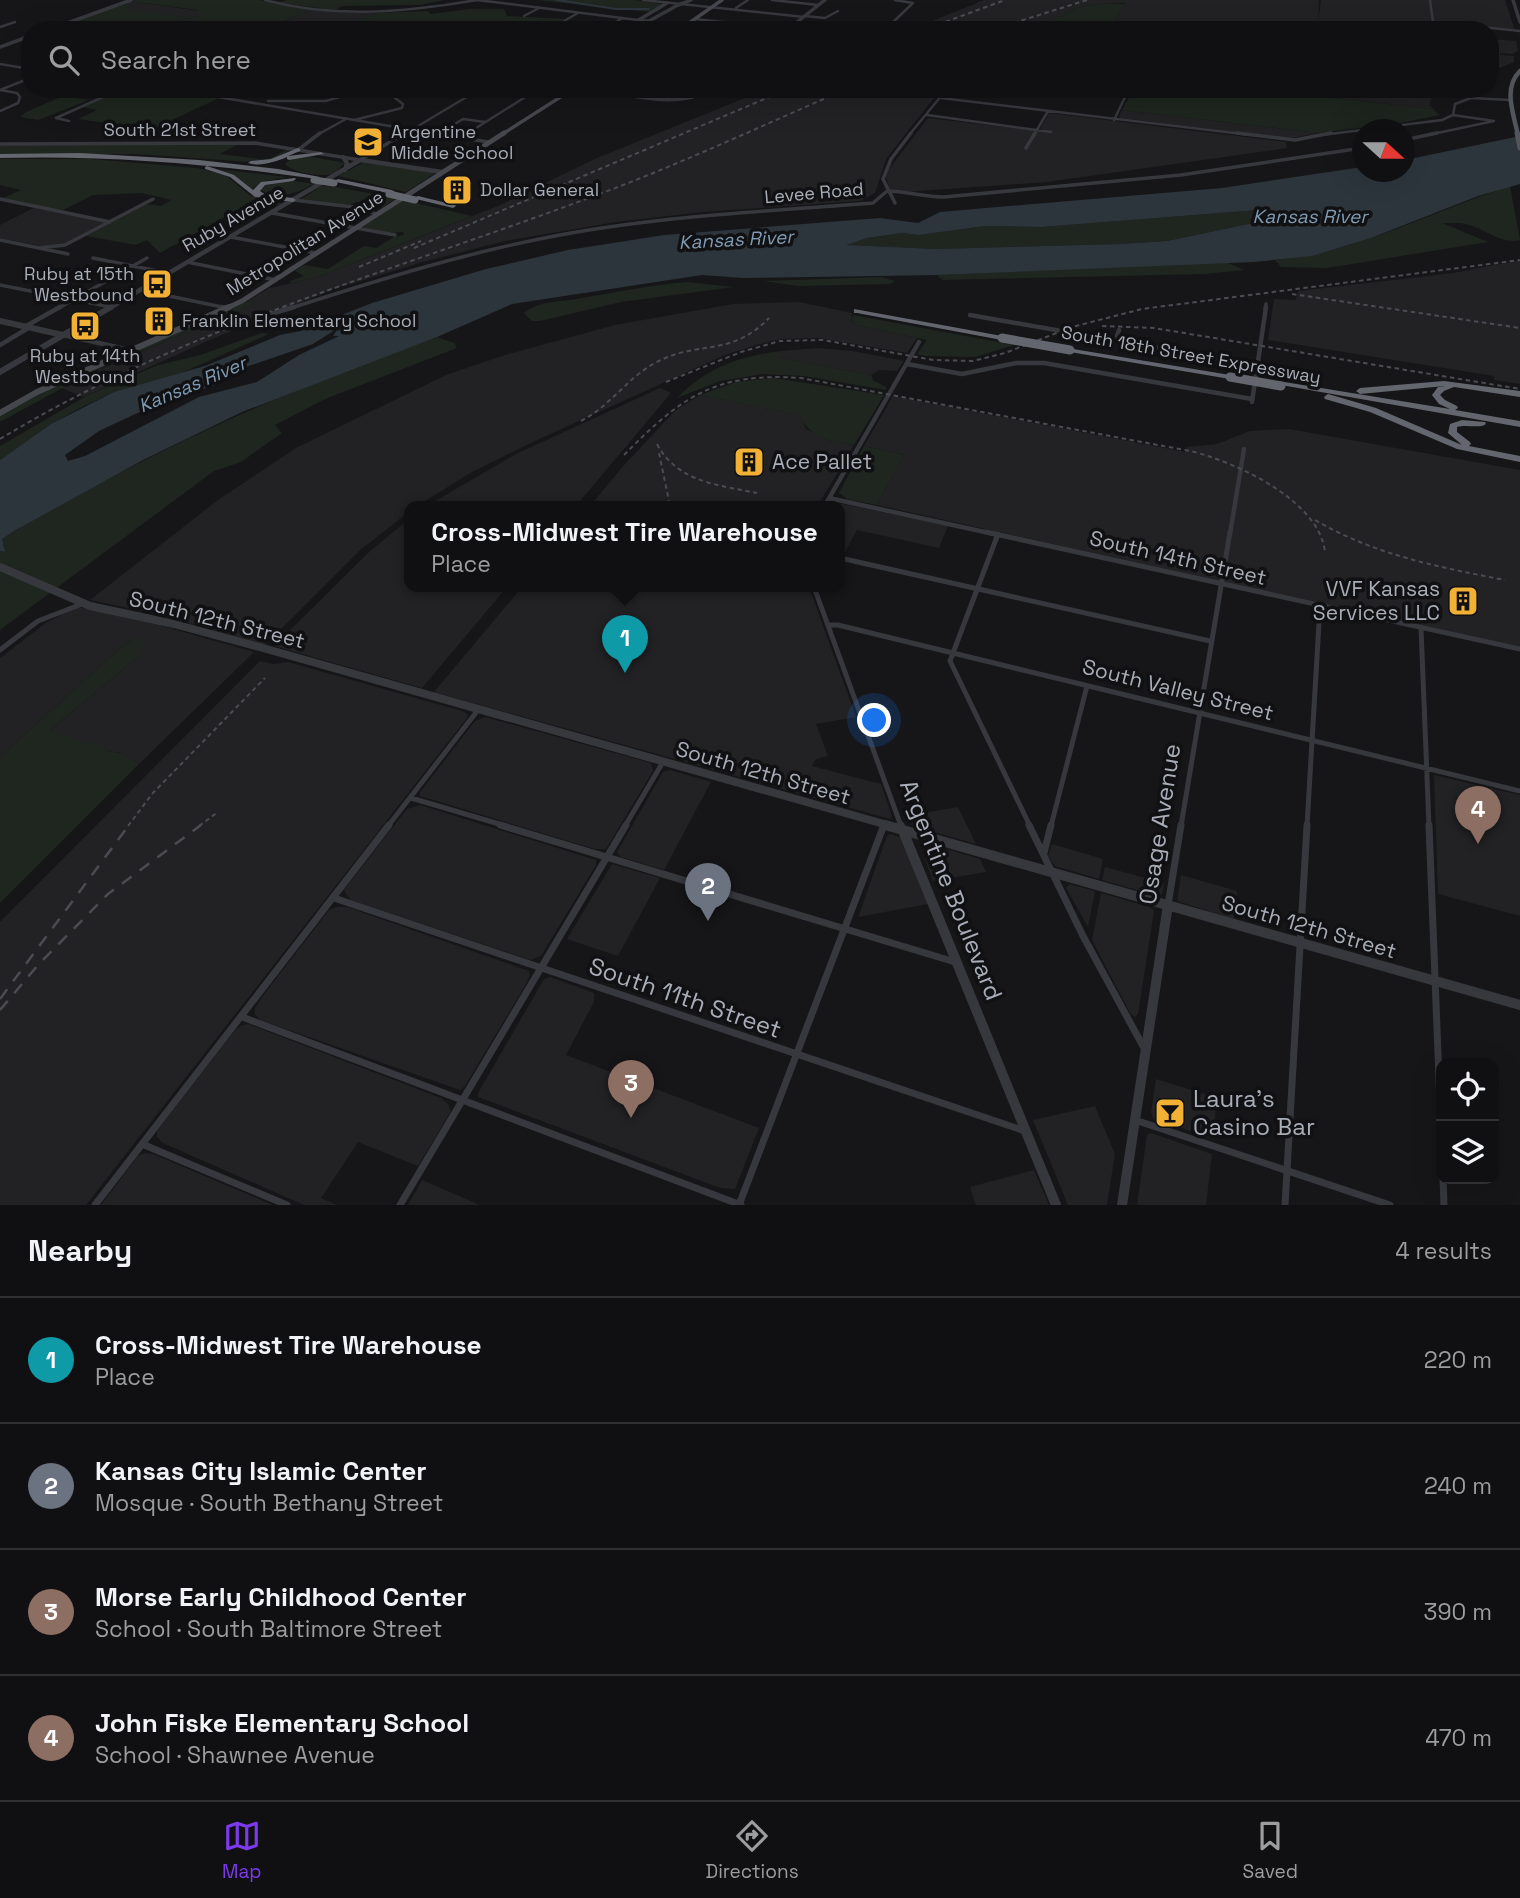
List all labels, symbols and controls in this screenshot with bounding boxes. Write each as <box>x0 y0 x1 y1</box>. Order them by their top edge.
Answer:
search box <box>21 21 1499 98</box>
icon: search <box>45 41 83 79</box>
text: Search here <box>101 43 251 77</box>
street label: South 21st Street <box>104 118 256 141</box>
north arrow <box>1352 119 1415 182</box>
place label: Argentine Middle School <box>391 120 513 164</box>
school or university icon: Argentine Middle School <box>351 125 385 159</box>
building icon: Dollar General <box>440 173 474 207</box>
street label: Levee Road <box>763 177 865 208</box>
place label: Dollar General <box>480 178 599 201</box>
street label: Ruby Avenue <box>178 180 287 257</box>
street label: Metropolitan Avenue <box>222 185 388 300</box>
water label: Kansas River <box>1253 204 1369 229</box>
water label: Kansas River <box>678 224 796 255</box>
place label: Ruby at 15th Westbound <box>24 262 134 306</box>
bus stop icon: Ruby at 15th Westbound <box>140 267 174 301</box>
building icon: Franklin Elementary School <box>142 304 176 338</box>
bus stop icon: Ruby at 14th Westbound <box>68 309 102 343</box>
place label: Franklin Elementary School <box>182 309 416 332</box>
street label: South 18th Street Expressway <box>1060 320 1323 389</box>
place label: Ruby at 14th Westbound <box>30 344 140 388</box>
water label: Kansas River <box>134 350 252 418</box>
building icon: Ace Pallet <box>732 445 766 479</box>
place label: Ace Pallet <box>772 448 872 475</box>
popup <box>404 501 845 592</box>
text: Cross-Midwest Tire Warehouse <box>431 515 818 549</box>
street label: South 14th Street <box>1087 524 1269 591</box>
text: Place <box>431 549 491 579</box>
place label: VVF Kansas Services LLC <box>1313 575 1440 626</box>
building icon: VVF Kansas Services LLC <box>1446 584 1480 618</box>
street label: South 12th Street <box>126 585 308 654</box>
pin: 1 <box>602 615 648 673</box>
street label: South Valley Street <box>1080 653 1276 726</box>
your location <box>857 703 891 737</box>
street label: South 12th Street <box>673 735 853 810</box>
street label: Osage Avenue <box>1132 741 1188 907</box>
street label: Argentine Boulevard <box>893 775 1010 1005</box>
pin: 4 <box>1455 786 1501 844</box>
pin: 2 <box>685 863 731 921</box>
street label: South 12th Street <box>1219 889 1399 964</box>
street label: South 11th Street <box>585 950 785 1045</box>
map controls <box>1436 1058 1499 1184</box>
button: locate <box>1436 1058 1499 1121</box>
pin: 3 <box>608 1060 654 1118</box>
place label: Laura's Casino Bar <box>1193 1083 1315 1142</box>
bar icon: Laura's Casino Bar <box>1153 1096 1187 1130</box>
button: layers <box>1436 1121 1499 1184</box>
text: Nearby <box>28 1231 132 1270</box>
text: 4 results <box>1395 1236 1492 1266</box>
text: Cross-Midwest Tire Warehouse <box>95 1328 482 1362</box>
text: 1 <box>46 1345 56 1375</box>
text: 220 m <box>1424 1345 1492 1375</box>
text: Place <box>95 1362 155 1392</box>
text: Kansas City Islamic Center <box>95 1454 427 1488</box>
text: 2 <box>44 1471 58 1501</box>
text: 240 m <box>1424 1471 1492 1501</box>
text: Mosque · South Bethany Street <box>95 1488 443 1518</box>
text: Morse Early Childhood Center <box>95 1580 467 1614</box>
text: 3 <box>44 1597 58 1627</box>
text: 390 m <box>1424 1597 1492 1627</box>
text: School · South Baltimore Street <box>95 1614 442 1644</box>
text: John Fiske Elementary School <box>95 1706 469 1740</box>
text: 4 <box>44 1723 58 1753</box>
text: 470 m <box>1425 1723 1492 1753</box>
text: School · Shawnee Avenue <box>95 1740 375 1770</box>
tab: Map <box>222 1817 262 1884</box>
tab: Directions <box>706 1817 799 1884</box>
tab: Saved <box>1243 1817 1298 1884</box>

